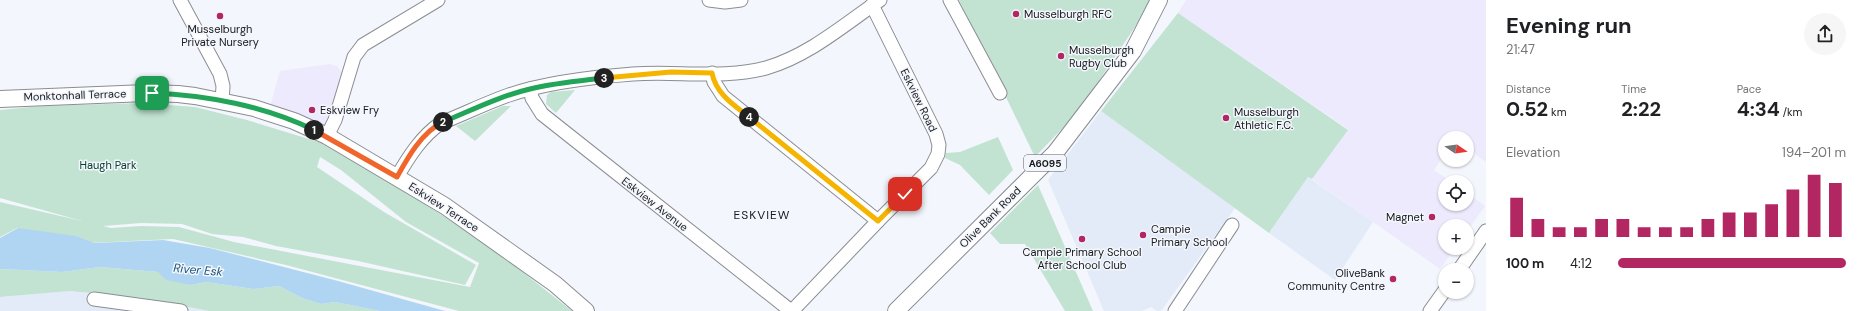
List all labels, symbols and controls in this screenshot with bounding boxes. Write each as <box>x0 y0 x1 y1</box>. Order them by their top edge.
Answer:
place label: Musselburgh RFC <box>1024 7 1112 21</box>
marker: Musselburgh RFC <box>1011 9 1021 19</box>
marker: Musselburgh Private Nursery <box>215 11 225 21</box>
text: Evening run <box>1506 11 1632 40</box>
button: share <box>1804 13 1846 55</box>
place label: Musselburgh Private Nursery <box>181 22 259 49</box>
text: 21:47 <box>1506 41 1535 58</box>
place label: Musselburgh Rugby Club <box>1069 43 1134 70</box>
marker: Musselburgh Rugby Club <box>1056 51 1066 61</box>
street label: Eskview Road <box>898 66 940 134</box>
pin: 3 <box>594 68 614 88</box>
text: 3 <box>601 71 607 85</box>
pin <box>135 76 169 110</box>
icon: arrive <box>141 82 163 104</box>
text: Distance <box>1506 82 1551 96</box>
text: Time <box>1621 82 1646 96</box>
text: Pace <box>1737 82 1761 96</box>
street label: Monktonhall Terrace <box>23 86 127 104</box>
text: 0.52 <box>1506 96 1548 122</box>
text: 2:22 <box>1621 96 1661 122</box>
text: 4:34 <box>1737 96 1780 122</box>
place label: Eskview Fry <box>320 103 379 117</box>
marker: Eskview Fry <box>307 105 317 115</box>
place label: Musselburgh Athletic F.C. <box>1234 105 1299 132</box>
text: km <box>1548 105 1566 119</box>
text: /km <box>1780 105 1802 119</box>
pin: 4 <box>739 107 759 127</box>
text: 4 <box>745 110 753 124</box>
pin: 2 <box>433 112 453 132</box>
marker: Musselburgh Athletic F.C. <box>1221 113 1231 123</box>
text: 2 <box>440 115 446 129</box>
pin: 1 <box>304 120 324 140</box>
text: 1 <box>312 123 316 137</box>
north arrow <box>1438 131 1474 167</box>
map controls <box>1438 131 1474 299</box>
text: Elevation <box>1506 144 1560 161</box>
text: 194–201 m <box>1782 144 1846 161</box>
road number: A6095 <box>1024 155 1066 171</box>
park label: Haugh Park <box>80 158 137 172</box>
street label: Eskview Avenue <box>619 174 691 234</box>
button: locate <box>1438 175 1474 211</box>
pin <box>888 177 922 211</box>
street label: Eskview Terrace <box>406 179 482 235</box>
icon: check <box>894 183 916 205</box>
street label: Olive Bank Road <box>956 183 1024 251</box>
district label: ESKVIEW <box>734 207 790 223</box>
place label: Magnet <box>1386 210 1424 224</box>
marker: Magnet <box>1427 212 1437 222</box>
button: + <box>1438 219 1474 255</box>
place label: Campie Primary School <box>1151 222 1227 249</box>
marker: Campie Primary School <box>1138 230 1148 240</box>
marker: Campie Primary School After School Club <box>1077 234 1087 244</box>
place label: Campie Primary School After School Club <box>1023 245 1141 272</box>
text: 100 m <box>1506 255 1544 272</box>
text: 4:12 <box>1570 255 1592 272</box>
water label: River Esk <box>173 260 224 280</box>
button: − <box>1438 263 1474 299</box>
place label: OliveBank Community Centre <box>1288 266 1385 293</box>
marker: OliveBank Community Centre <box>1388 274 1398 284</box>

